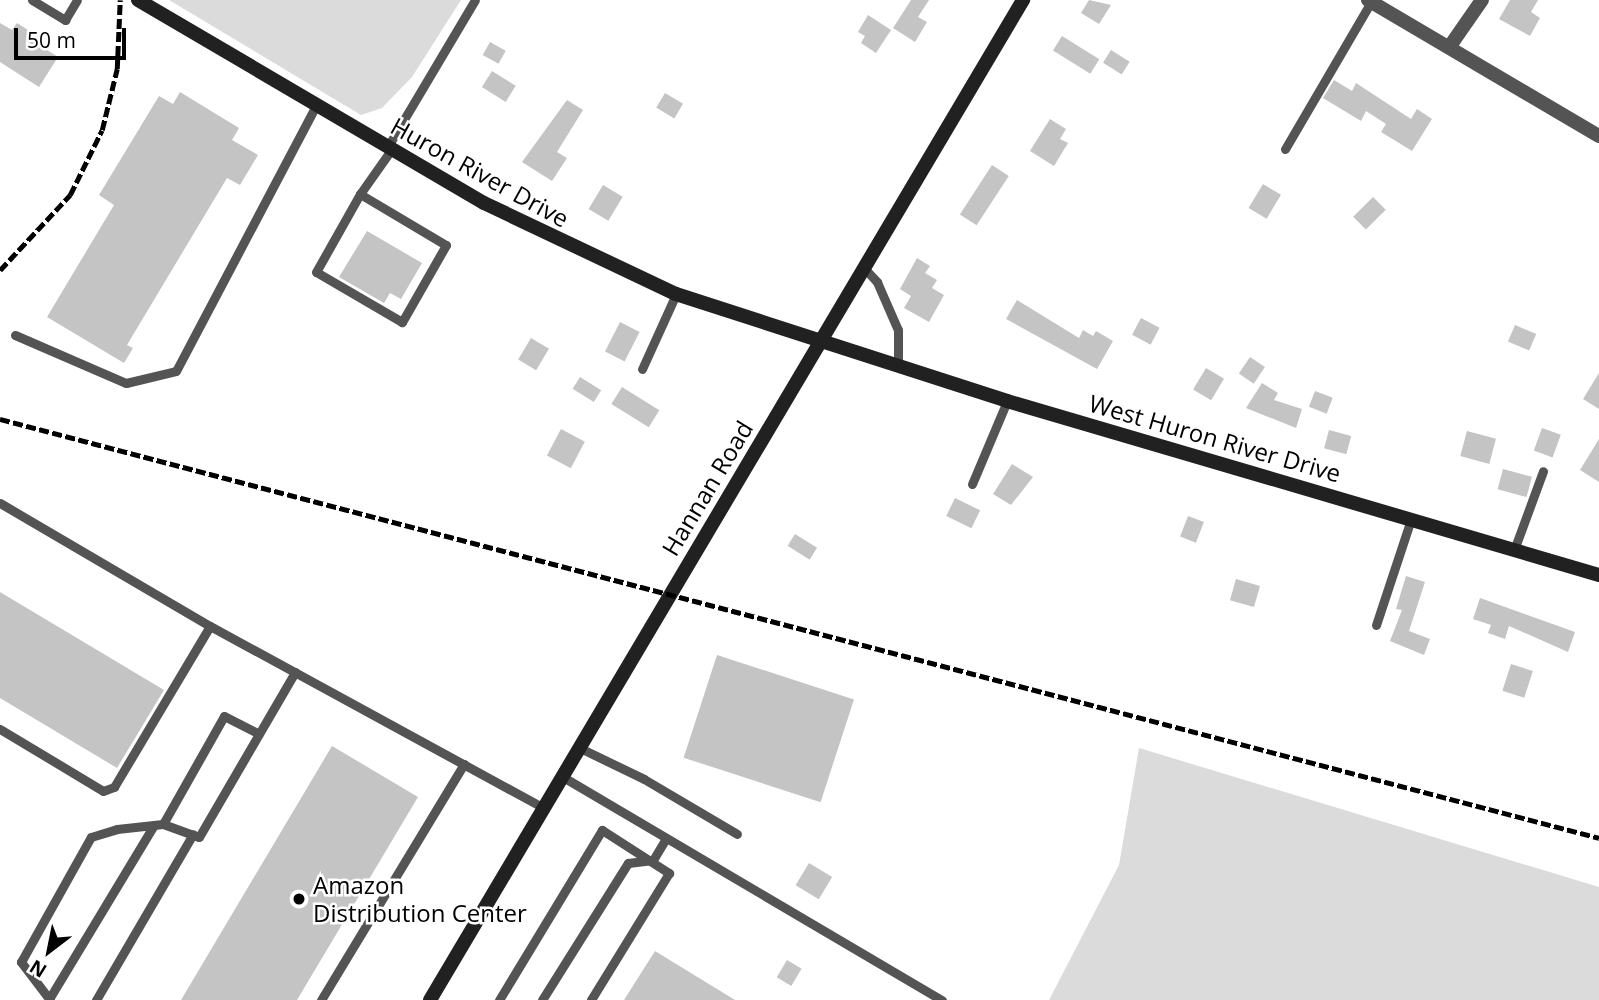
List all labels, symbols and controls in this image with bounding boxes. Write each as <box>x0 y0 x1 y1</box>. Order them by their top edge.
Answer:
scale bar <box>18 14 130 58</box>
text: 50 m <box>27 26 76 54</box>
street label: Huron River Drive <box>386 111 574 233</box>
street label: West Huron River Drive <box>1086 388 1344 488</box>
street label: Hannan Road <box>656 415 758 561</box>
place label: Amazon Distribution Center <box>313 871 527 927</box>
marker: Amazon Distribution Center <box>291 891 307 907</box>
north arrow <box>14 916 84 986</box>
text: N <box>24 954 51 984</box>

